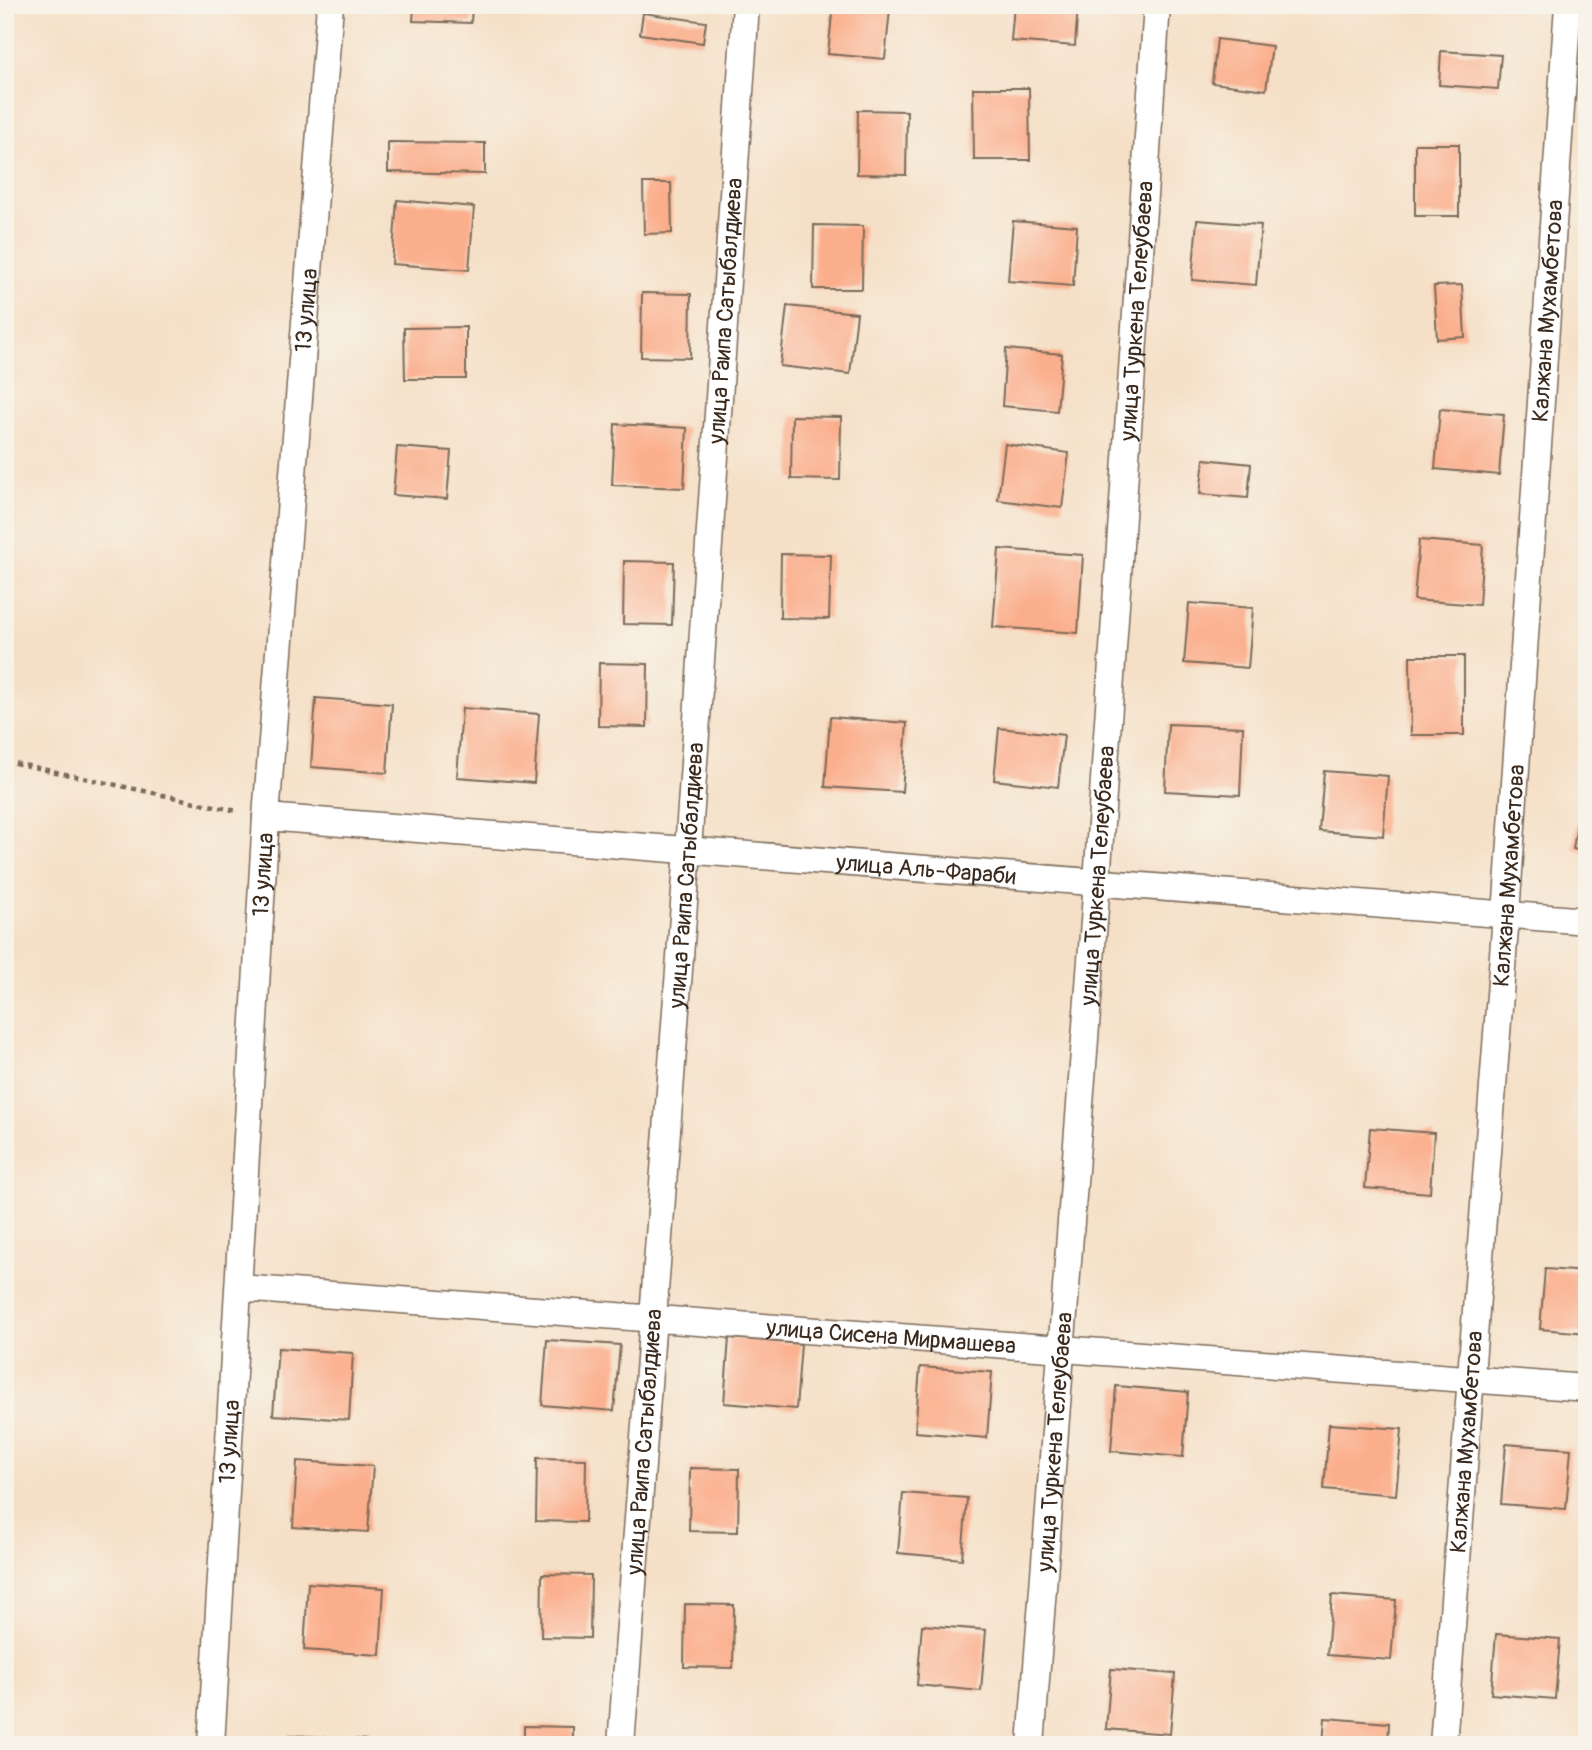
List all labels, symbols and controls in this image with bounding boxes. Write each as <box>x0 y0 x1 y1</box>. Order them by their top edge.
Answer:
street label: улица Раипа Сатыбалдиева <box>702 177 749 446</box>
street label: улица Туркена Телеубаева <box>1113 180 1160 443</box>
street label: Калжана Мухамбетова <box>1526 199 1570 423</box>
street label: 13 улица <box>289 267 324 353</box>
street label: улица Раипа Сатыбалдиева <box>662 741 710 1011</box>
street label: улица Туркена Телеубаева <box>1074 744 1121 1008</box>
street label: Калжана Мухамбетова <box>1487 763 1531 988</box>
street label: 13 улица <box>246 832 280 917</box>
street label: улица Аль-Фараби <box>834 848 1017 891</box>
street label: улица Раипа Сатыбалдиева <box>620 1308 669 1577</box>
street label: улица Туркена Телеубаева <box>1030 1311 1079 1574</box>
street label: улица Сисена Мирмашева <box>764 1313 1017 1361</box>
street label: Калжана Мухамбетова <box>1444 1330 1489 1554</box>
street label: 13 улица <box>213 1399 246 1484</box>

